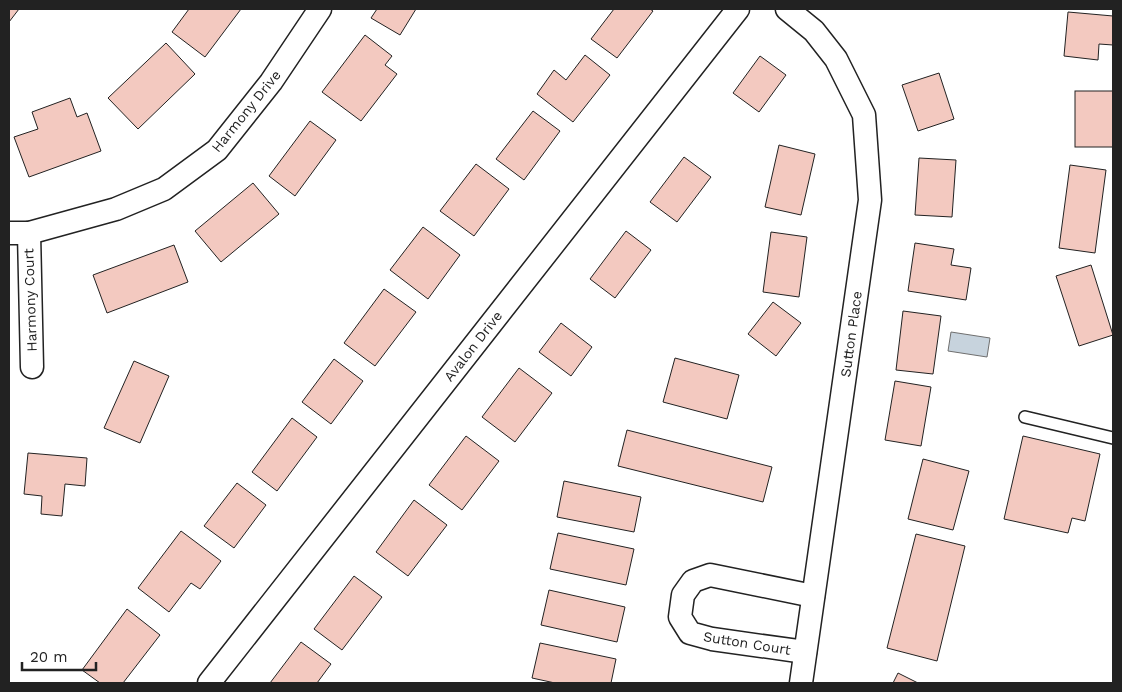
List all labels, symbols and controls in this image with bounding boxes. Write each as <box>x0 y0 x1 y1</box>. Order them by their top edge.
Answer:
street label: Harmony Drive <box>208 67 284 155</box>
street label: Harmony Court <box>20 248 40 352</box>
street label: Sutton Place <box>837 290 865 378</box>
street label: Avalon Drive <box>441 308 505 384</box>
street label: Sutton Court <box>702 628 792 658</box>
scale bar <box>22 640 96 672</box>
text: 20 m <box>30 648 68 666</box>

